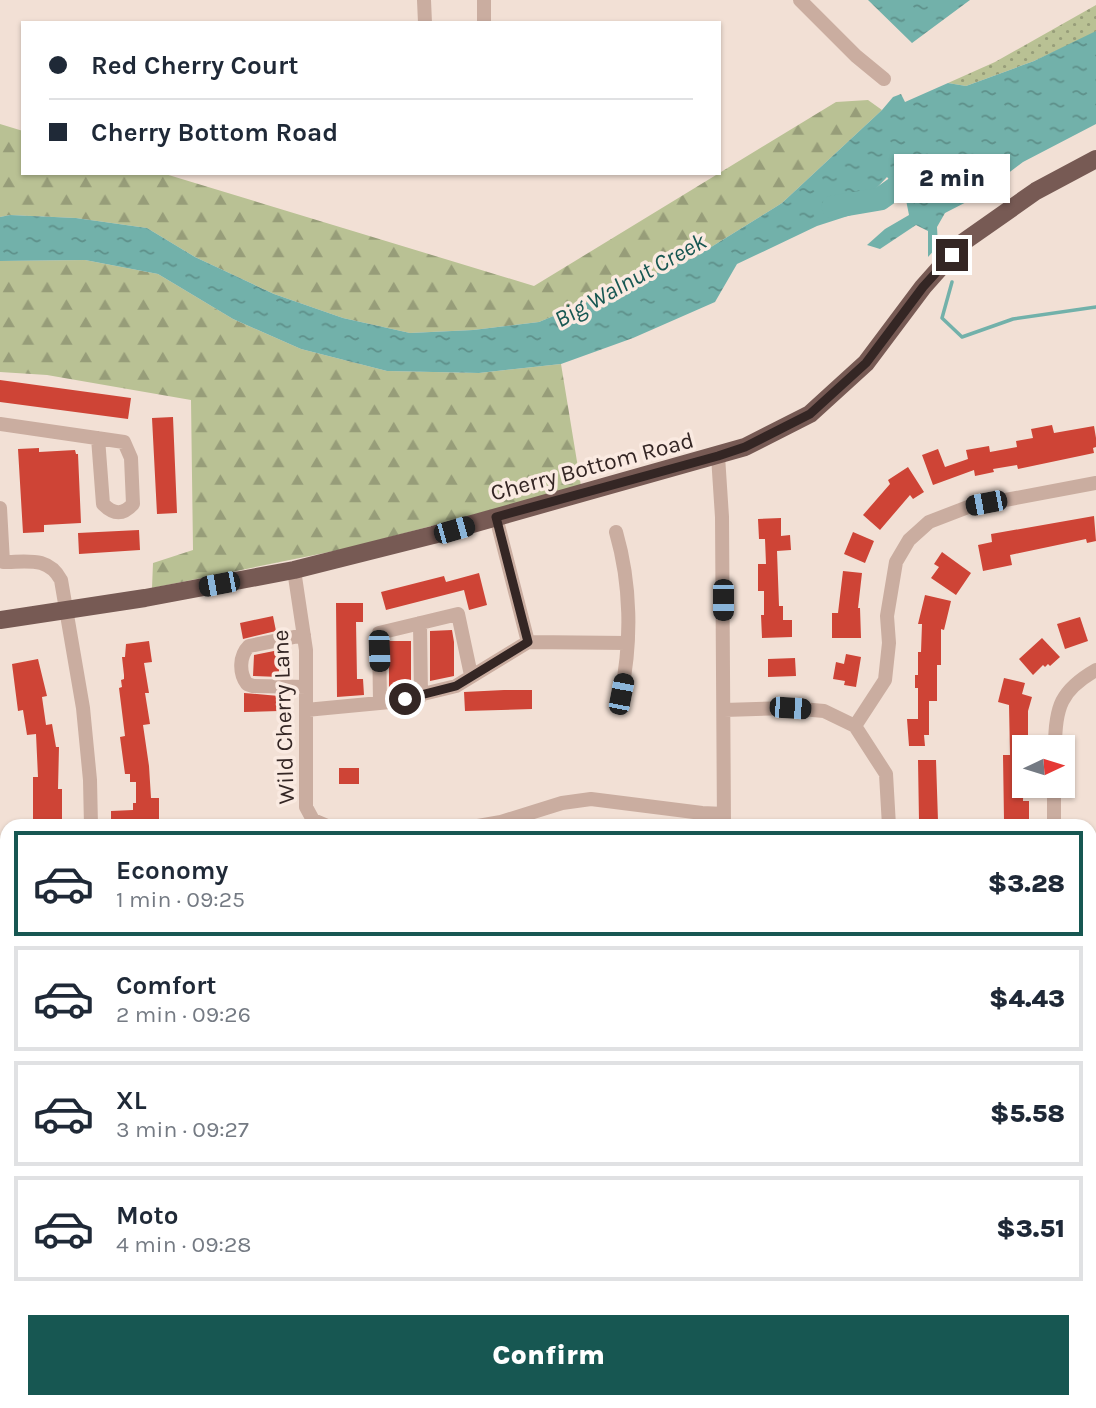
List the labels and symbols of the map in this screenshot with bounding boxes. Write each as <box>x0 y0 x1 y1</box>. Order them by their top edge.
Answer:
callout: 2 min <box>894 154 1010 202</box>
water label: Big Walnut Creek <box>549 226 711 333</box>
route end <box>936 239 968 271</box>
street label: Cherry Bottom Road <box>488 426 697 507</box>
car <box>964 489 1009 517</box>
car <box>431 514 478 546</box>
car <box>197 570 242 598</box>
car <box>713 579 734 621</box>
street label: Wild Cherry Lane <box>267 629 300 805</box>
car <box>368 630 391 672</box>
car <box>607 671 636 717</box>
route start <box>389 683 421 715</box>
car <box>769 696 812 720</box>
north arrow <box>1012 735 1074 798</box>

